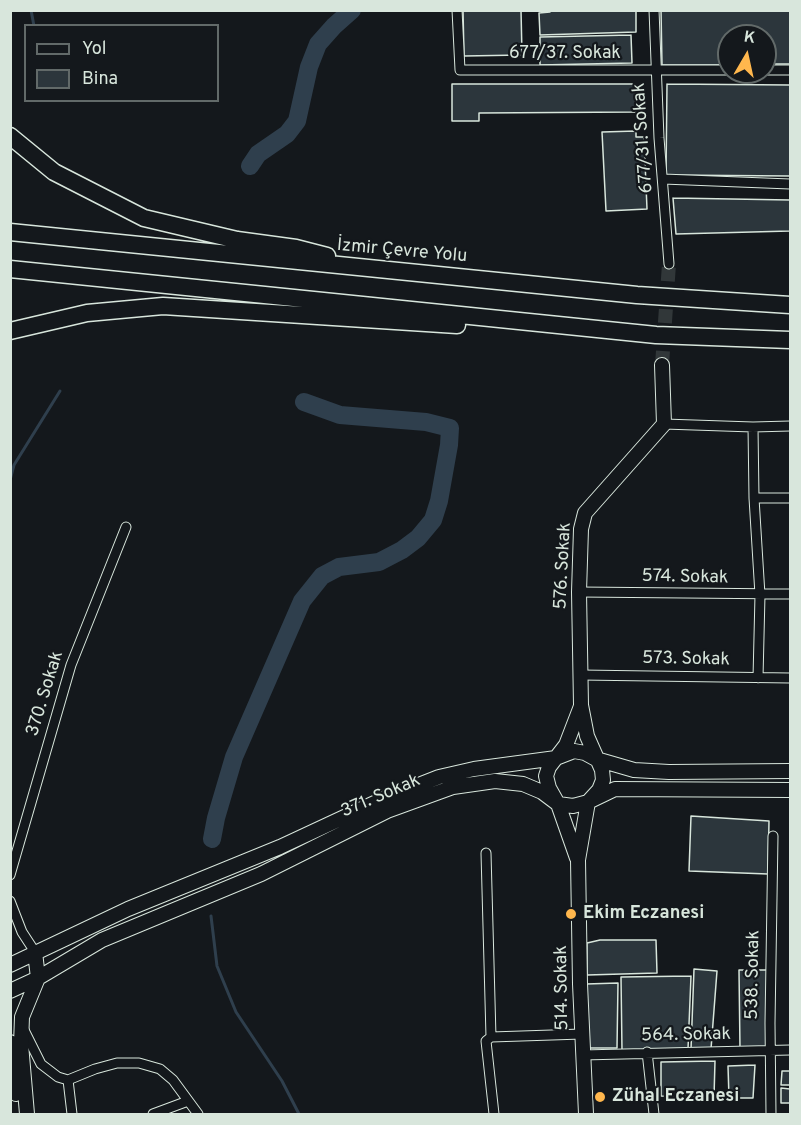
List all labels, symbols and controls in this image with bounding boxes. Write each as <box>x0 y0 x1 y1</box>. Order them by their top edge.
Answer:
legend <box>24 24 219 102</box>
north arrow <box>717 24 777 84</box>
text: K <box>742 27 757 49</box>
text: Yol <box>82 38 107 61</box>
street label: 677/37. Sokak <box>509 43 621 65</box>
text: Bina <box>82 68 118 91</box>
street label: 677/31. Sokak <box>629 82 659 194</box>
street label: İzmir Çevre Yolu <box>336 236 468 268</box>
street label: 576. Sokak <box>551 522 577 610</box>
street label: 574. Sokak <box>641 566 729 590</box>
street label: 573. Sokak <box>642 648 730 672</box>
street label: 370. Sokak <box>23 649 69 739</box>
street label: 371. Sokak <box>338 771 424 823</box>
place label: Ekim Eczanesi <box>583 903 704 925</box>
marker: Ekim Eczanesi <box>564 907 578 921</box>
street label: 538. Sokak <box>742 930 766 1020</box>
street label: 514. Sokak <box>551 945 575 1031</box>
street label: 564. Sokak <box>641 1024 731 1048</box>
place label: Zühal Eczanesi <box>612 1086 739 1108</box>
marker: Zühal Eczanesi <box>593 1090 607 1104</box>

